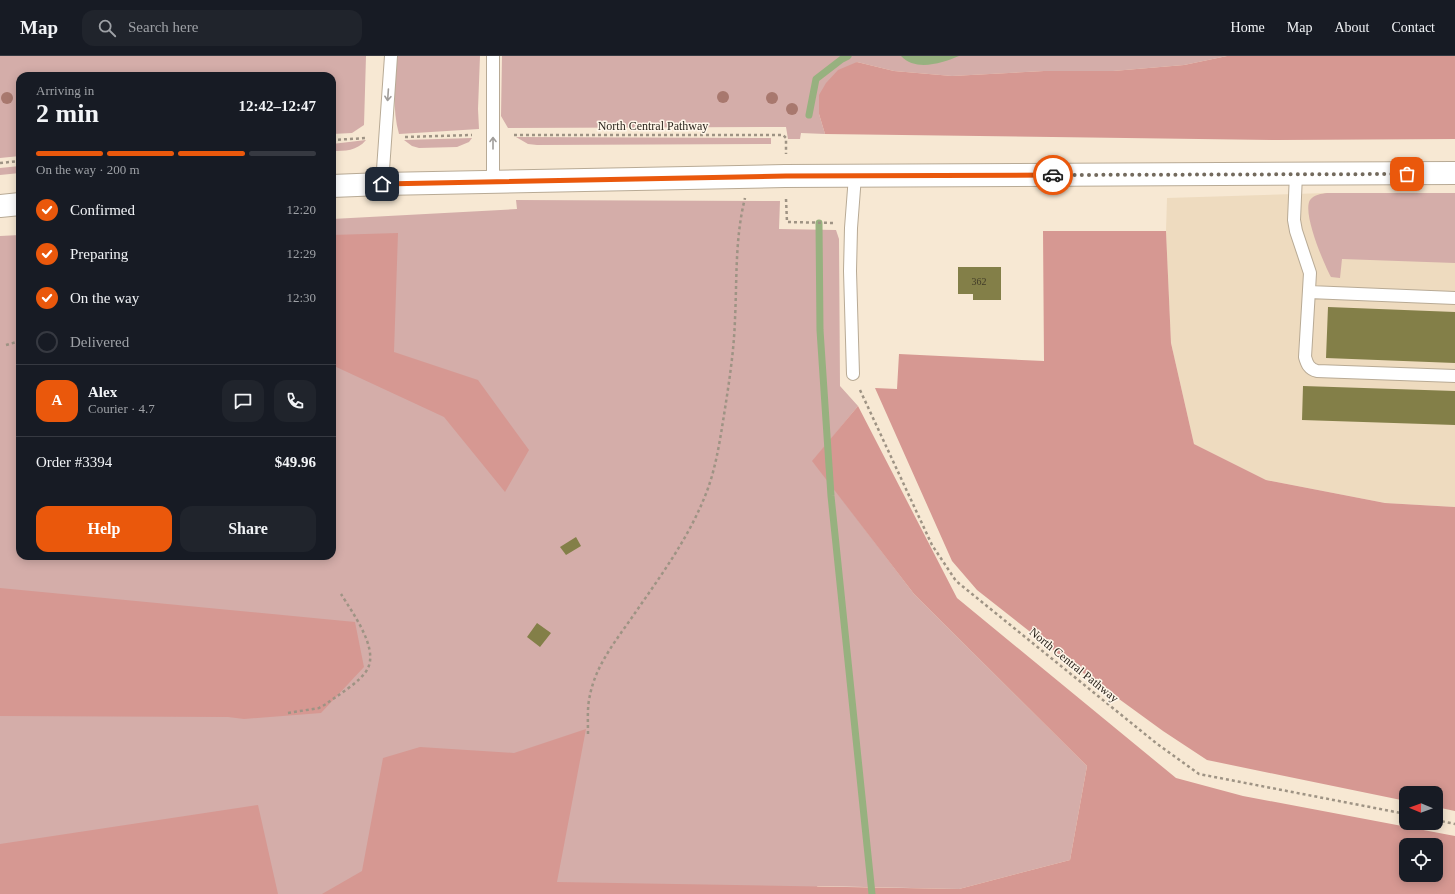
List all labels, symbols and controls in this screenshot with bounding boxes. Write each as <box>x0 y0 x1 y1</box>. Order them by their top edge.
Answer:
search box <box>82 10 362 46</box>
text: Map <box>20 17 58 38</box>
icon: search <box>96 17 118 39</box>
text: Search here <box>128 19 198 35</box>
text: Home <box>1231 20 1265 35</box>
text: Map <box>1287 20 1312 35</box>
text: About <box>1334 20 1369 35</box>
text: Contact <box>1391 20 1435 35</box>
text: Arriving in <box>36 83 94 98</box>
one-way arrow <box>385 88 392 101</box>
text: 12:42–12:47 <box>239 98 316 114</box>
text: 2 min <box>36 99 99 128</box>
street label: North Central Pathway <box>598 119 708 133</box>
one-way arrow <box>489 137 497 150</box>
courier <box>1033 155 1073 195</box>
pin <box>1390 157 1424 191</box>
text: On the way · 200 m <box>36 162 140 177</box>
icon: bag <box>1396 163 1418 185</box>
icon: car <box>1042 164 1064 186</box>
pin <box>365 167 399 201</box>
icon: home <box>371 173 393 195</box>
icon: check <box>36 199 58 221</box>
text: Confirmed <box>70 202 135 218</box>
text: 12:20 <box>286 202 316 217</box>
icon: check <box>36 243 58 265</box>
text: Preparing <box>70 246 128 262</box>
text: 12:29 <box>286 246 316 261</box>
house number: 362 <box>972 276 987 287</box>
icon: check <box>36 287 58 309</box>
text: On the way <box>70 290 139 306</box>
text: 12:30 <box>286 290 316 305</box>
text: Delivered <box>70 334 129 350</box>
button: chat <box>222 380 264 422</box>
button: phone <box>274 380 316 422</box>
text: Alex <box>88 384 117 400</box>
text: A <box>52 392 62 408</box>
text: Courier · 4.7 <box>88 401 155 416</box>
text: Order #3394 <box>36 454 112 470</box>
text: $49.96 <box>275 454 316 470</box>
button: Help <box>36 506 172 552</box>
button: Share <box>180 506 316 552</box>
street label: North Central Pathway <box>1027 625 1121 705</box>
north arrow <box>1399 786 1443 830</box>
map controls <box>1399 786 1443 882</box>
button: locate <box>1399 838 1443 882</box>

